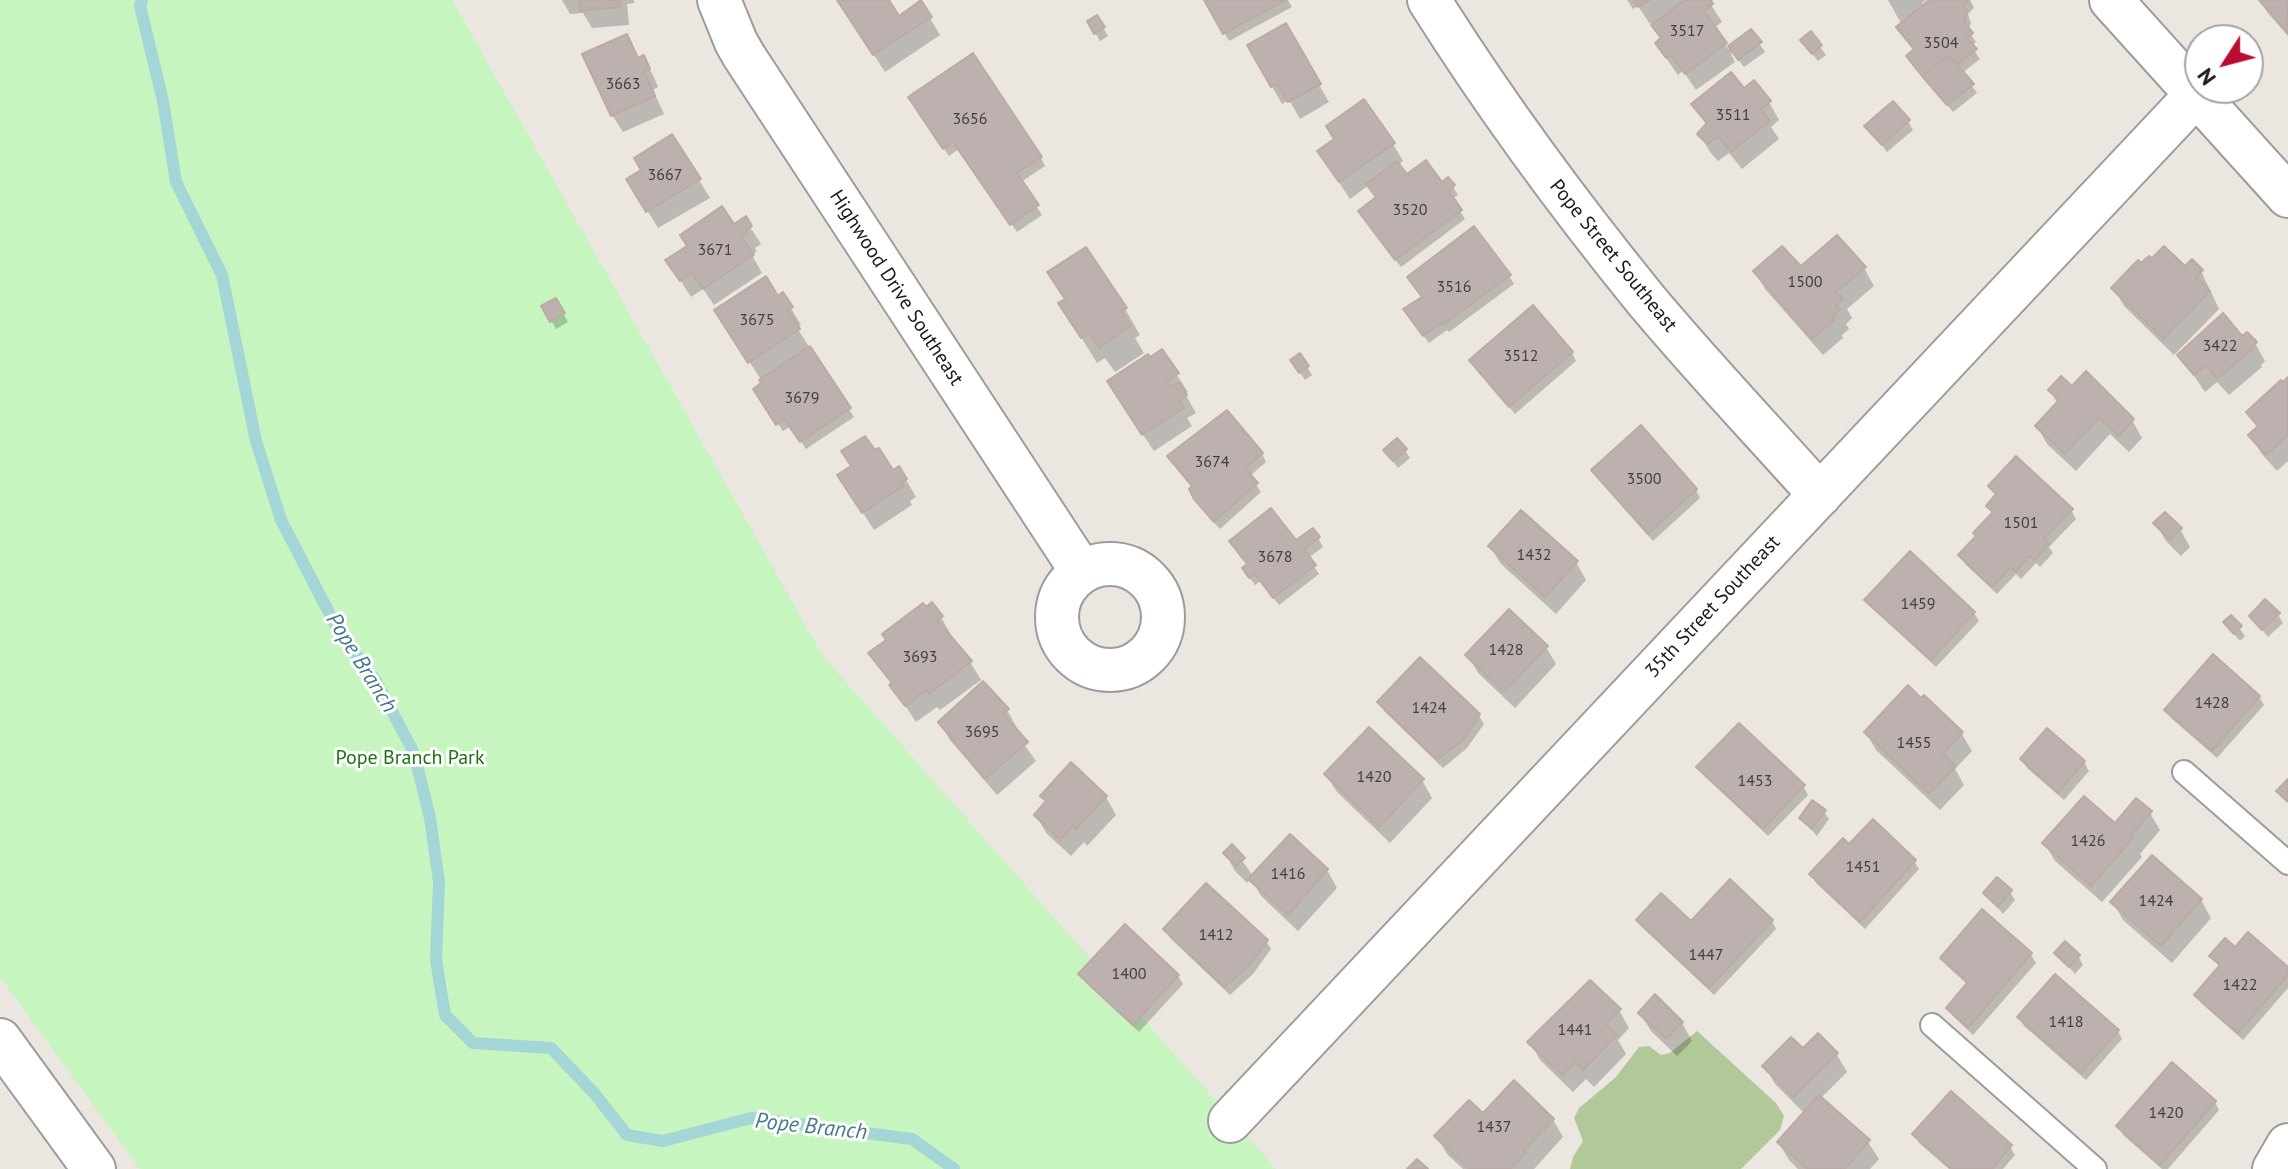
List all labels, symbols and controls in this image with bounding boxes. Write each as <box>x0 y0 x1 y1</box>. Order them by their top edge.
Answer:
house number: 3517 <box>1670 21 1704 41</box>
north arrow <box>2184 24 2264 104</box>
house number: 3504 <box>1924 33 1958 53</box>
text: N <box>2191 63 2222 91</box>
house number: 3663 <box>606 74 640 94</box>
house number: 3511 <box>1716 105 1750 125</box>
house number: 3656 <box>953 109 987 129</box>
house number: 3667 <box>648 165 682 185</box>
street label: Pope Street Southeast <box>1544 175 1682 337</box>
street label: Highwood Drive Southeast <box>824 186 968 390</box>
house number: 3520 <box>1393 200 1427 220</box>
house number: 3671 <box>698 240 732 260</box>
house number: 1500 <box>1788 272 1822 292</box>
house number: 3516 <box>1437 277 1471 297</box>
house number: 3675 <box>740 310 774 330</box>
house number: 3422 <box>2203 336 2237 356</box>
house number: 3512 <box>1504 346 1538 366</box>
house number: 3679 <box>785 388 819 408</box>
house number: 3674 <box>1195 452 1229 472</box>
house number: 3500 <box>1627 469 1661 489</box>
house number: 1501 <box>2004 513 2038 533</box>
street label: 35th Street Southeast <box>1641 531 1785 683</box>
house number: 1432 <box>1517 545 1551 565</box>
house number: 3678 <box>1258 547 1292 567</box>
house number: 1459 <box>1901 594 1935 614</box>
water label: Pope Branch <box>320 608 402 718</box>
house number: 1428 <box>1489 640 1523 660</box>
house number: 3693 <box>903 647 937 667</box>
house number: 1428 <box>2195 693 2229 713</box>
house number: 1424 <box>1412 698 1446 718</box>
house number: 3695 <box>965 722 999 742</box>
house number: 1455 <box>1897 733 1931 753</box>
park label: Pope Branch Park <box>336 746 484 770</box>
house number: 1420 <box>1357 767 1391 787</box>
house number: 1453 <box>1738 771 1772 791</box>
house number: 1426 <box>2071 831 2105 851</box>
house number: 1451 <box>1846 857 1880 877</box>
house number: 1416 <box>1271 864 1305 884</box>
house number: 1424 <box>2139 891 2173 911</box>
house number: 1412 <box>1199 925 1233 945</box>
house number: 1447 <box>1689 945 1723 965</box>
house number: 1400 <box>1112 964 1146 984</box>
house number: 1422 <box>2223 975 2257 995</box>
house number: 1418 <box>2049 1012 2083 1032</box>
house number: 1441 <box>1558 1020 1592 1040</box>
house number: 1420 <box>2149 1103 2183 1123</box>
water label: Pope Branch <box>754 1108 868 1146</box>
house number: 1437 <box>1477 1117 1511 1137</box>

